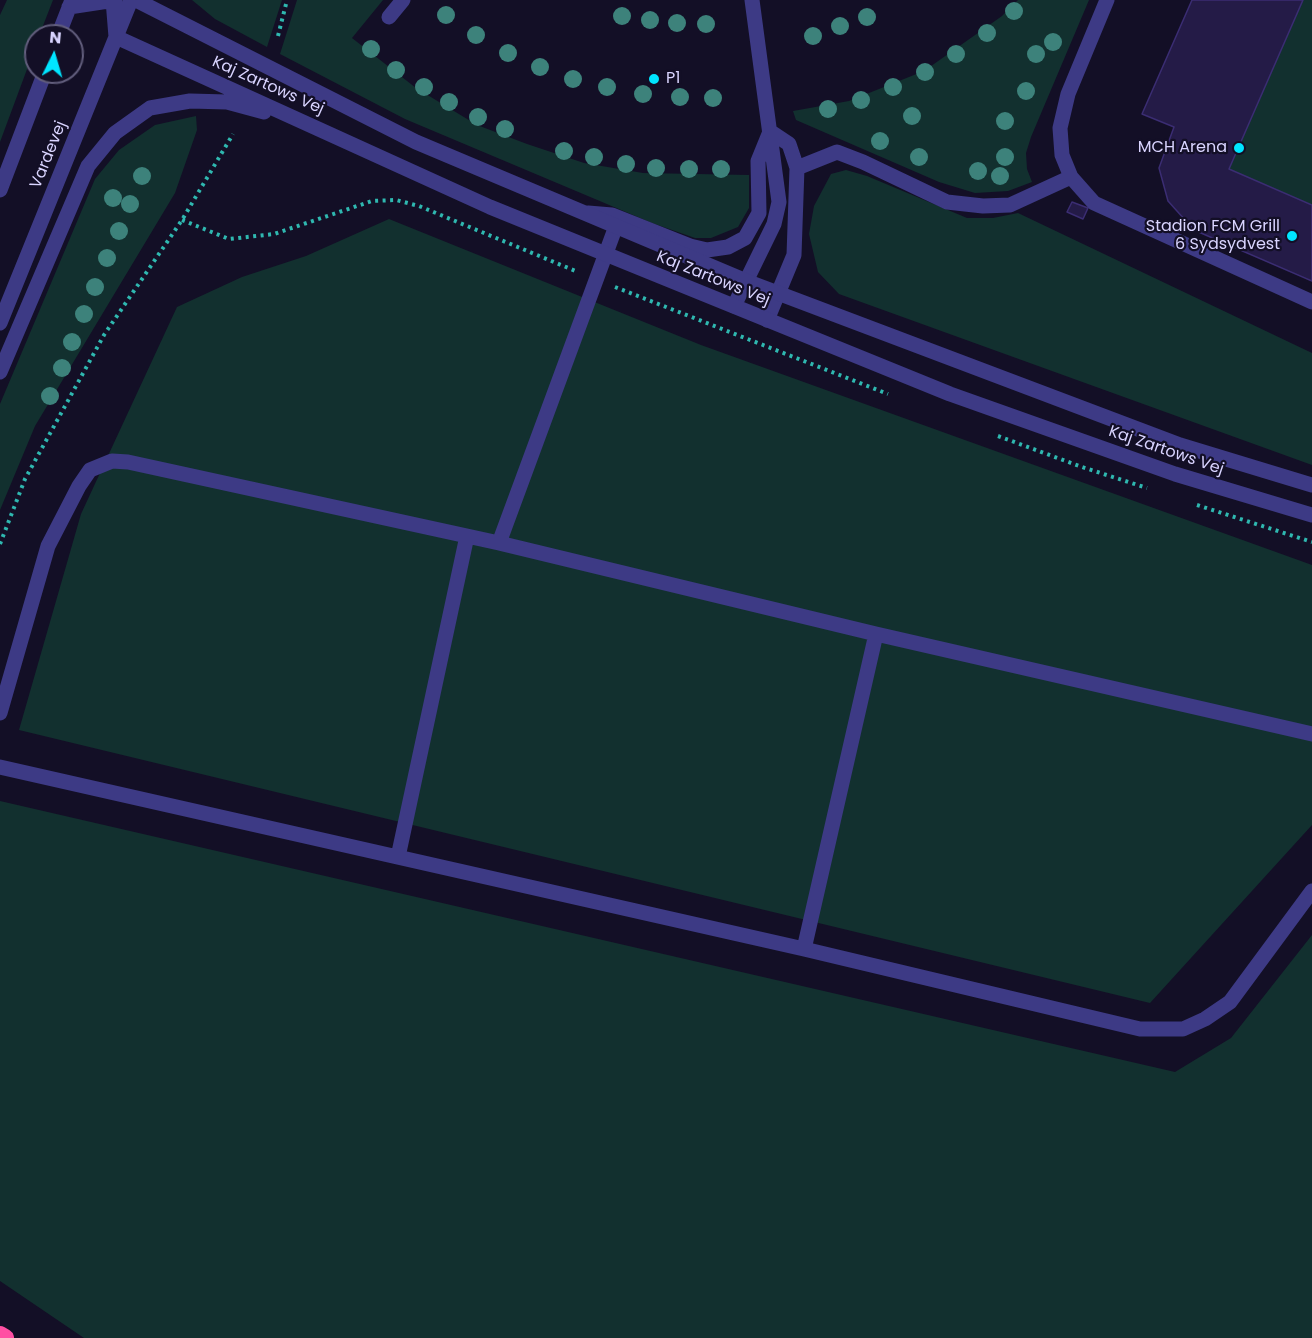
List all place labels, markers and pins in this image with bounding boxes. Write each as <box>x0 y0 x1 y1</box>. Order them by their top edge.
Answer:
place label: P1 <box>666 69 680 89</box>
marker: P1 <box>647 72 661 86</box>
place label: MCH Arena <box>1138 138 1227 158</box>
marker: MCH Arena <box>1232 141 1246 155</box>
place label: Stadion FCM Grill 6 Sydsydvest <box>1146 217 1280 255</box>
marker: Stadion FCM Grill 6 Sydsydvest <box>1285 229 1299 243</box>

